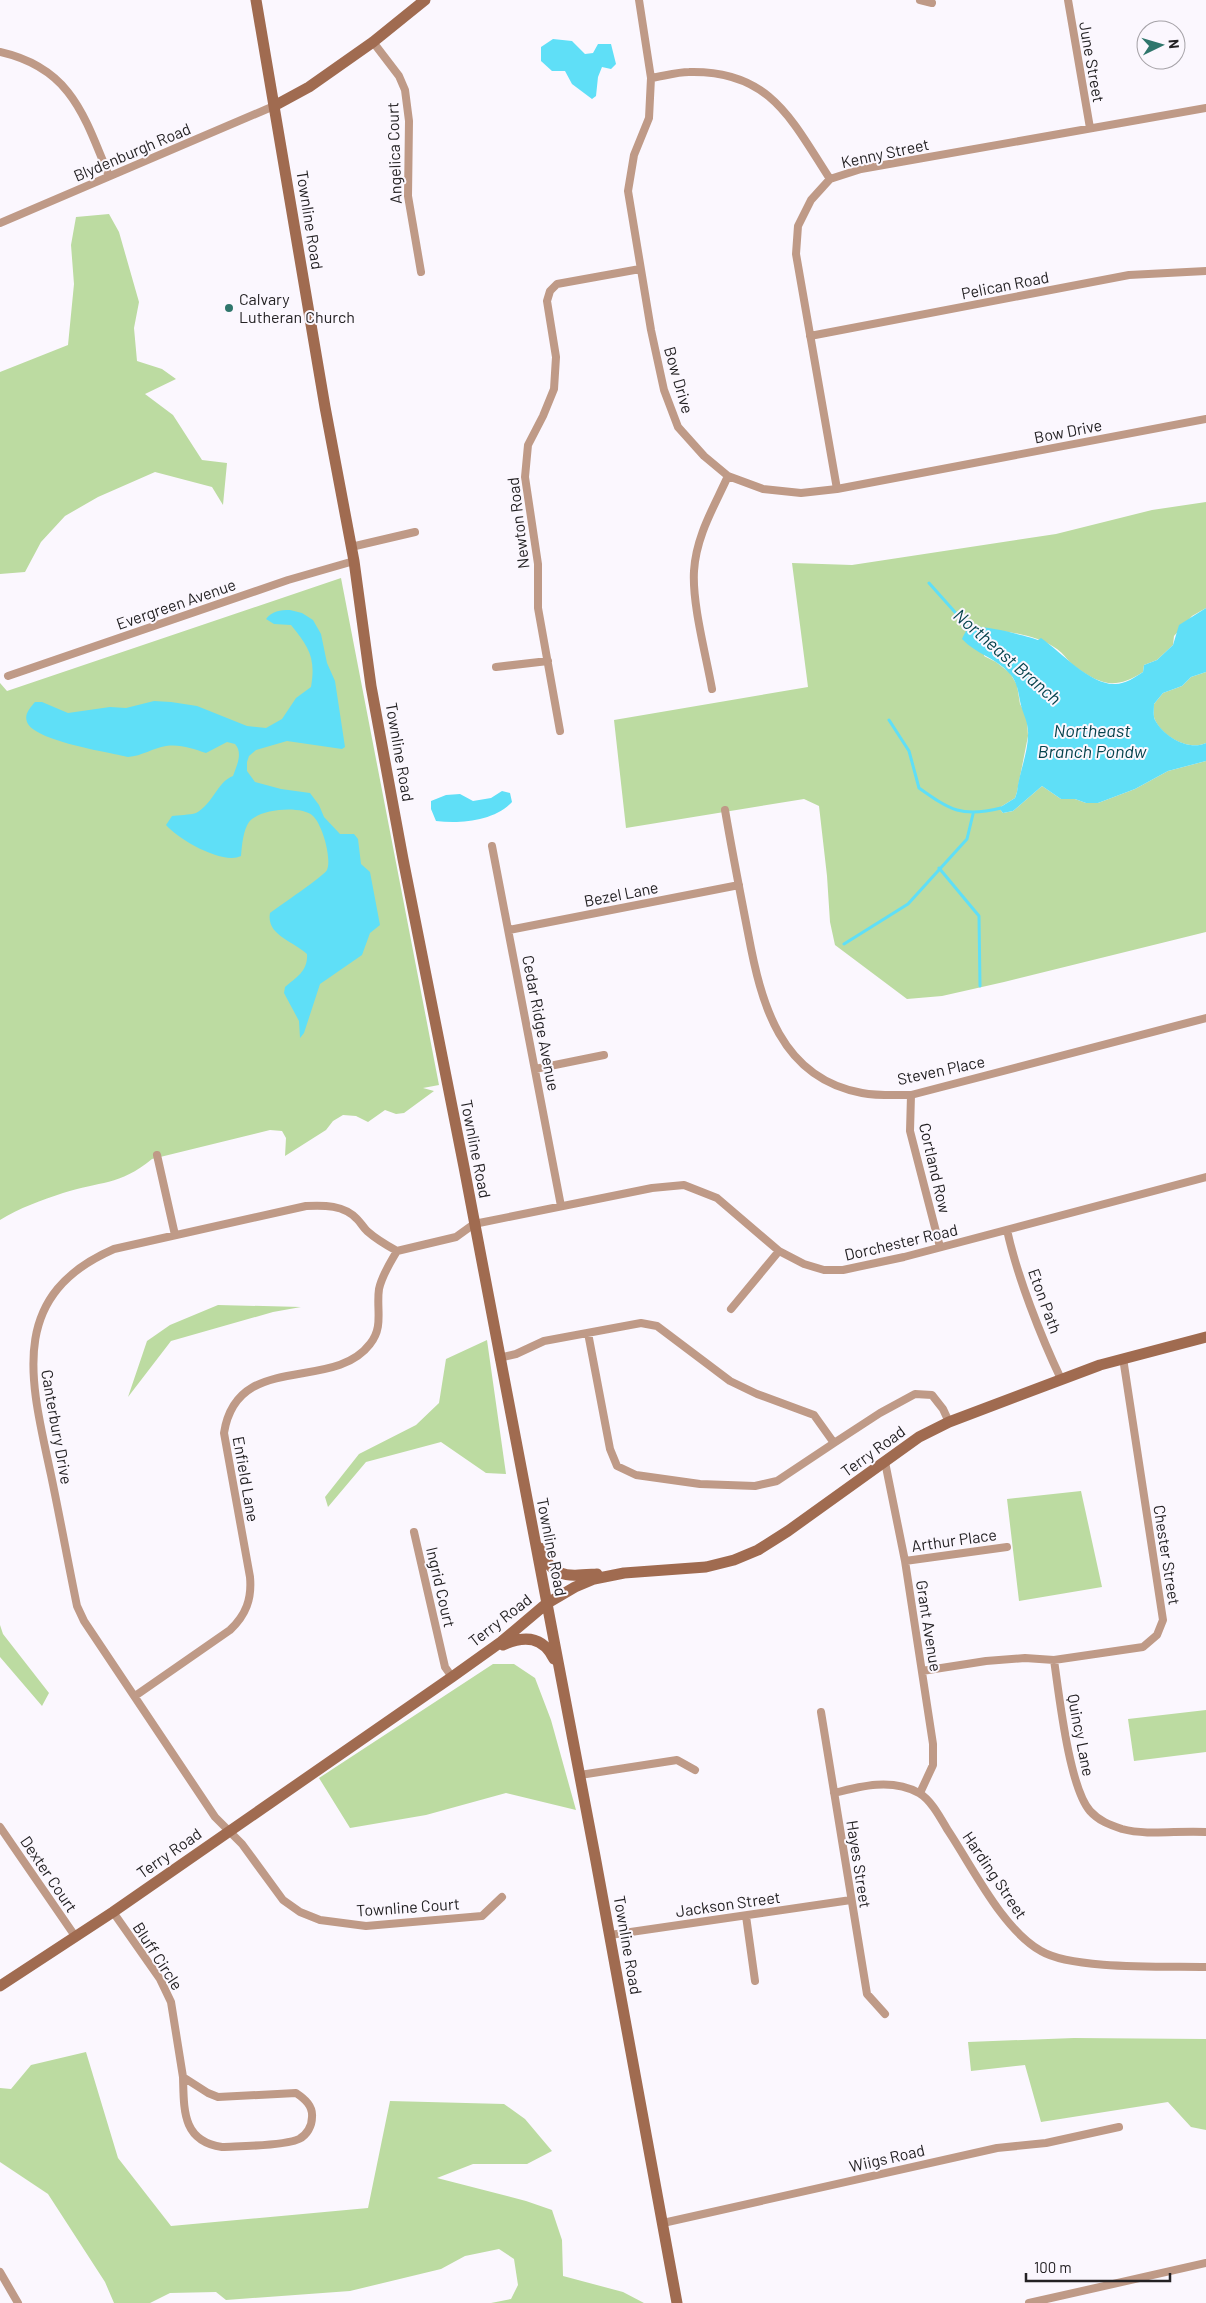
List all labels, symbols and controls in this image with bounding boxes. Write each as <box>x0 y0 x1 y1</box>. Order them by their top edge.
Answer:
street label: June Street <box>1076 20 1109 104</box>
north arrow <box>1136 20 1186 70</box>
text: N <box>1166 38 1183 49</box>
street label: Angelica Court <box>382 102 405 204</box>
street label: Blydenburgh Road <box>70 118 193 185</box>
street label: Kenny Street <box>839 134 931 171</box>
street label: Townline Road <box>293 169 328 271</box>
street label: Pelican Road <box>959 267 1050 302</box>
place label: Calvary Lutheran Church <box>239 289 355 326</box>
marker: Calvary Lutheran Church <box>223 302 235 314</box>
street label: Bow Drive <box>661 344 698 416</box>
street label: Bow Drive <box>1032 415 1103 446</box>
street label: Newton Road <box>502 476 533 570</box>
street label: Evergreen Avenue <box>114 574 238 633</box>
water label: Northeast Branch <box>949 604 1066 709</box>
street label: Townline Road <box>382 701 419 803</box>
water label: Northeast Branch Pondw <box>1038 719 1147 762</box>
street label: Bezel Lane <box>582 877 660 910</box>
street label: Cedar Ridge Avenue <box>519 953 564 1092</box>
street label: Steven Place <box>895 1051 986 1088</box>
street label: Townline Road <box>458 1098 495 1200</box>
street label: Cortland Row <box>916 1121 955 1215</box>
street label: Dorchester Road <box>842 1219 959 1264</box>
street label: Eton Path <box>1025 1266 1066 1336</box>
street label: Canterbury Drive <box>38 1368 77 1486</box>
street label: Terry Road <box>837 1421 908 1480</box>
street label: Enfield Lane <box>230 1435 263 1523</box>
street label: Townline Road <box>534 1496 571 1598</box>
street label: Chester Street <box>1150 1504 1185 1606</box>
street label: Arthur Place <box>910 1524 998 1555</box>
street label: Ingrid Court <box>423 1545 460 1629</box>
street label: Grant Avenue <box>913 1579 946 1673</box>
street label: Terry Road <box>464 1589 535 1650</box>
street label: Quincy Lane <box>1064 1692 1099 1778</box>
street label: Hayes Street <box>843 1819 876 1909</box>
street label: Terry Road <box>133 1823 205 1882</box>
street label: Harding Street <box>959 1827 1032 1922</box>
street label: Dexter Court <box>17 1832 82 1915</box>
street label: Jackson Street <box>674 1887 782 1920</box>
street label: Townline Court <box>356 1893 460 1920</box>
street label: Townline Road <box>610 1894 647 1996</box>
street label: Bluff Circle <box>129 1918 187 1993</box>
street label: Wiigs Road <box>847 2140 927 2175</box>
scale bar <box>1026 2250 1170 2282</box>
text: 100 m <box>1034 2258 1072 2276</box>

